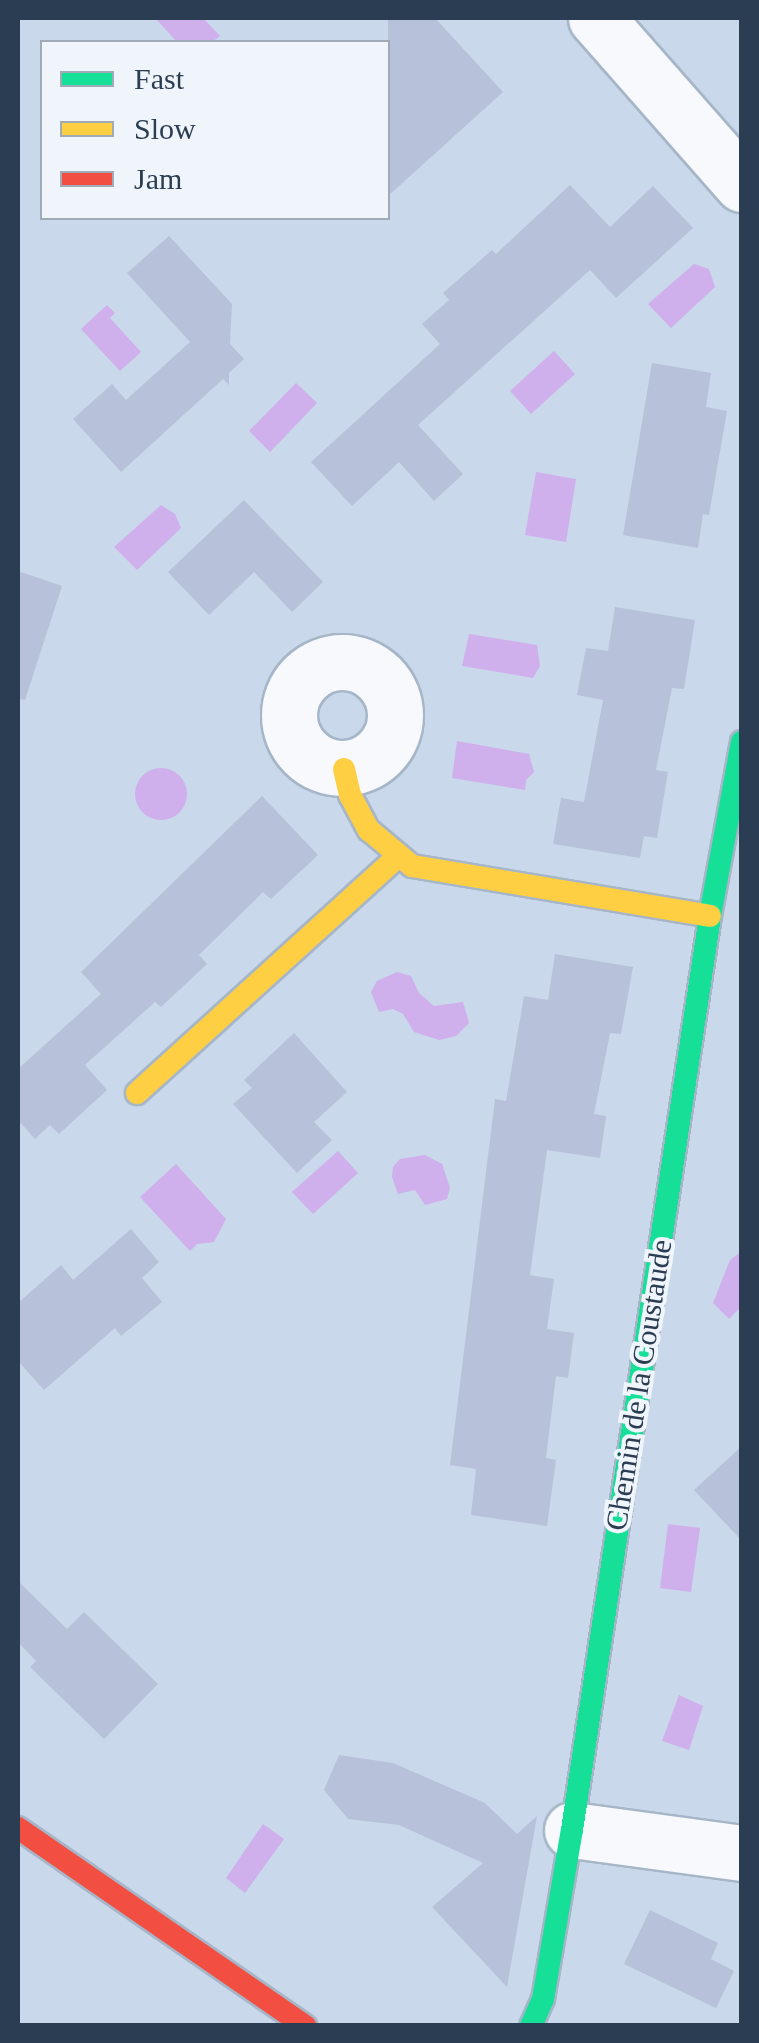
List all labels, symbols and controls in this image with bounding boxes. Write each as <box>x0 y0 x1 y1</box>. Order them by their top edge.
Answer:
legend <box>40 40 390 220</box>
text: Fast <box>134 62 184 95</box>
text: Slow <box>134 112 196 145</box>
text: Jam <box>134 162 182 195</box>
street label: Chemin de la Coustaude <box>598 1237 680 1533</box>

